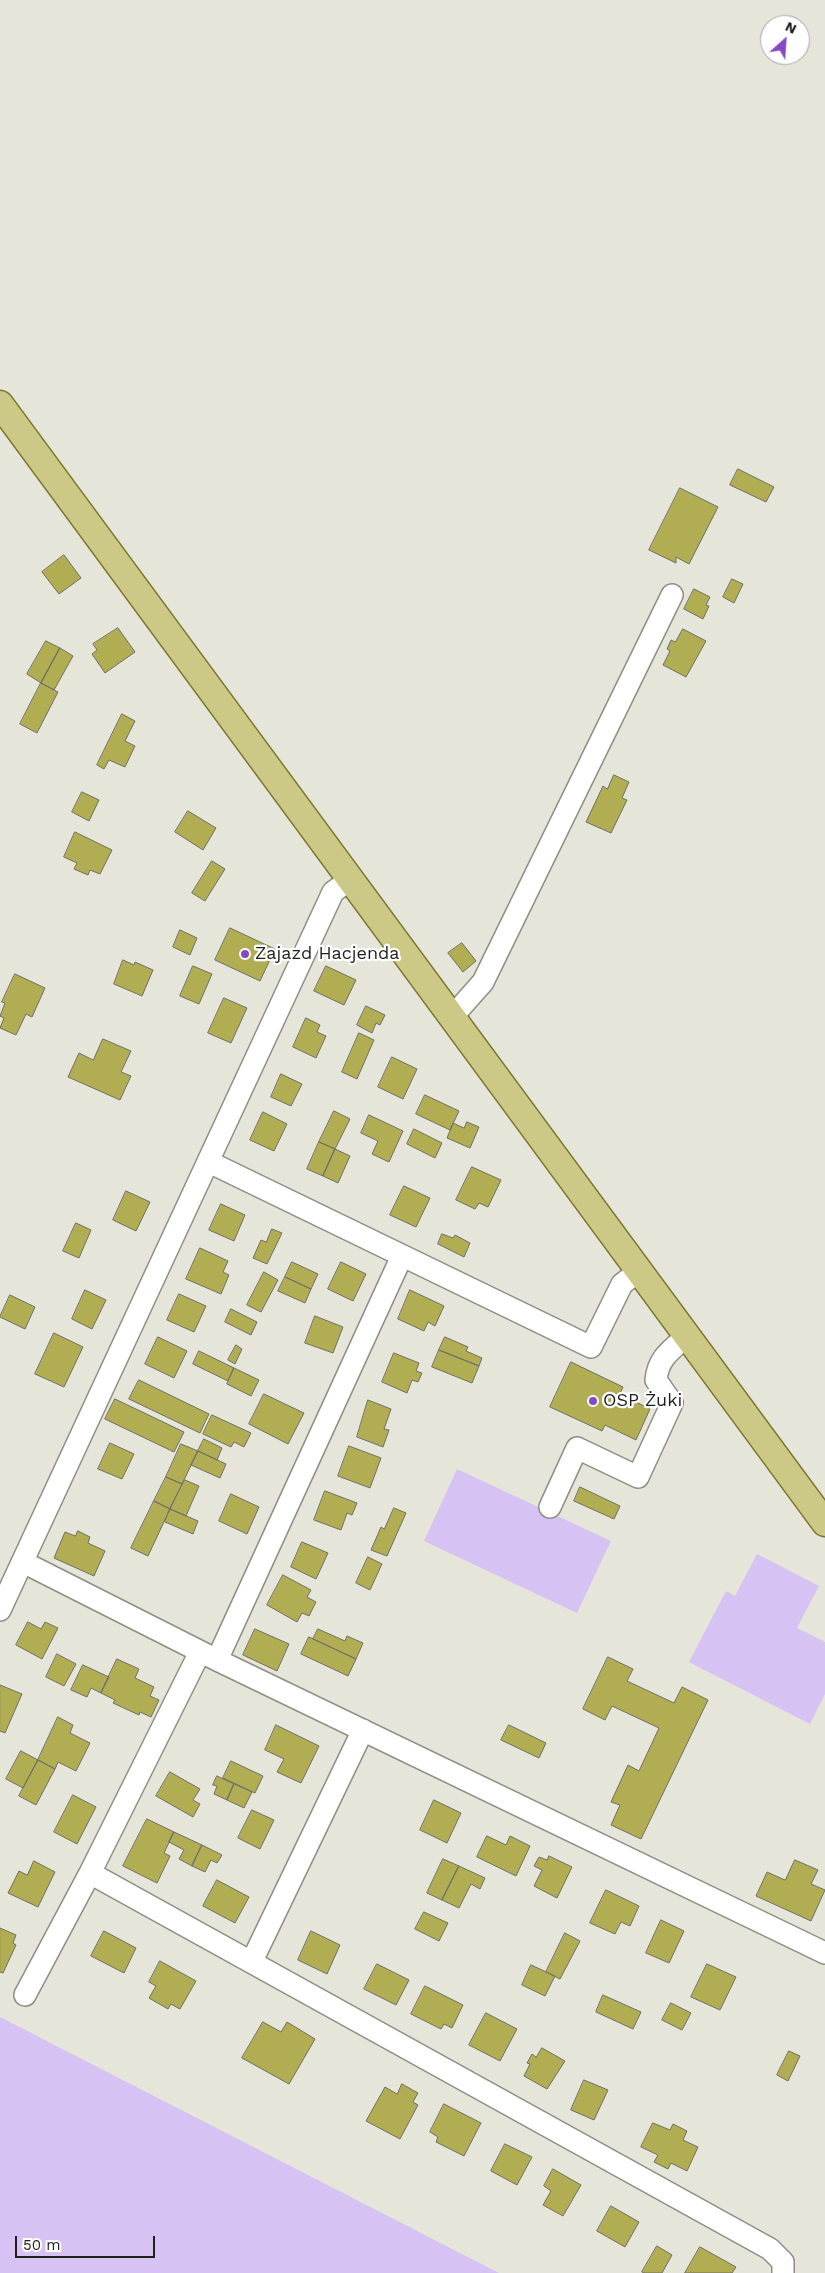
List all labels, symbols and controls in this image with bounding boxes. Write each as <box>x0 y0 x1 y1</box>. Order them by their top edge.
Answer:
north arrow <box>760 15 810 65</box>
text: N <box>783 18 799 37</box>
place label: Zajazd Hacjenda <box>255 943 400 965</box>
marker: Zajazd Hacjenda <box>239 948 251 960</box>
place label: OSP Żuki <box>603 1390 682 1412</box>
marker: OSP Żuki <box>587 1395 599 1407</box>
scale bar <box>18 2226 158 2258</box>
text: 50 m <box>23 2236 60 2254</box>

